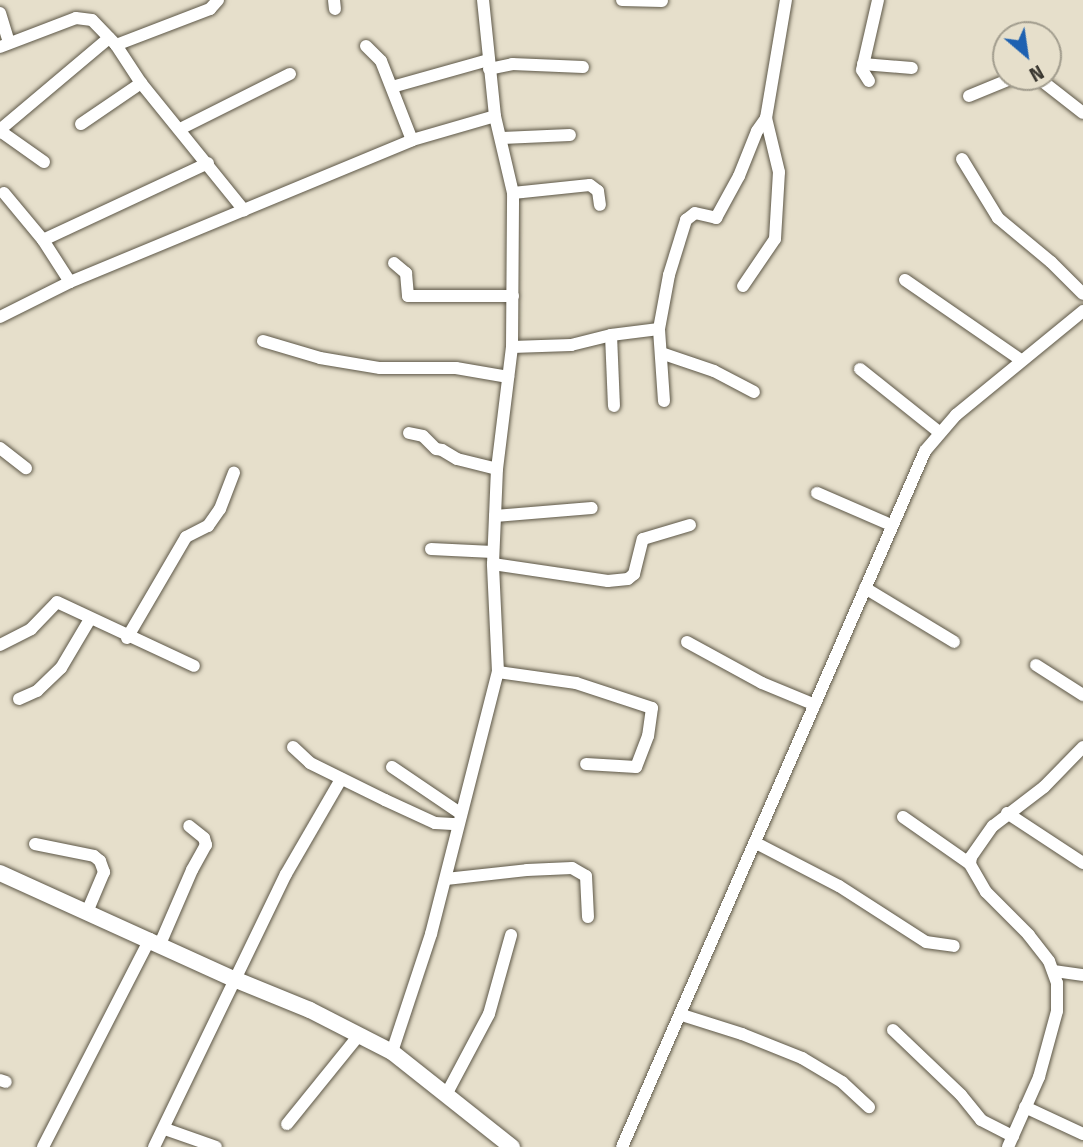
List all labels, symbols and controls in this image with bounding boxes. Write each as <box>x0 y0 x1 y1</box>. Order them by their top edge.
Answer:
north arrow <box>992 21 1062 91</box>
text: N <box>1025 60 1048 86</box>

